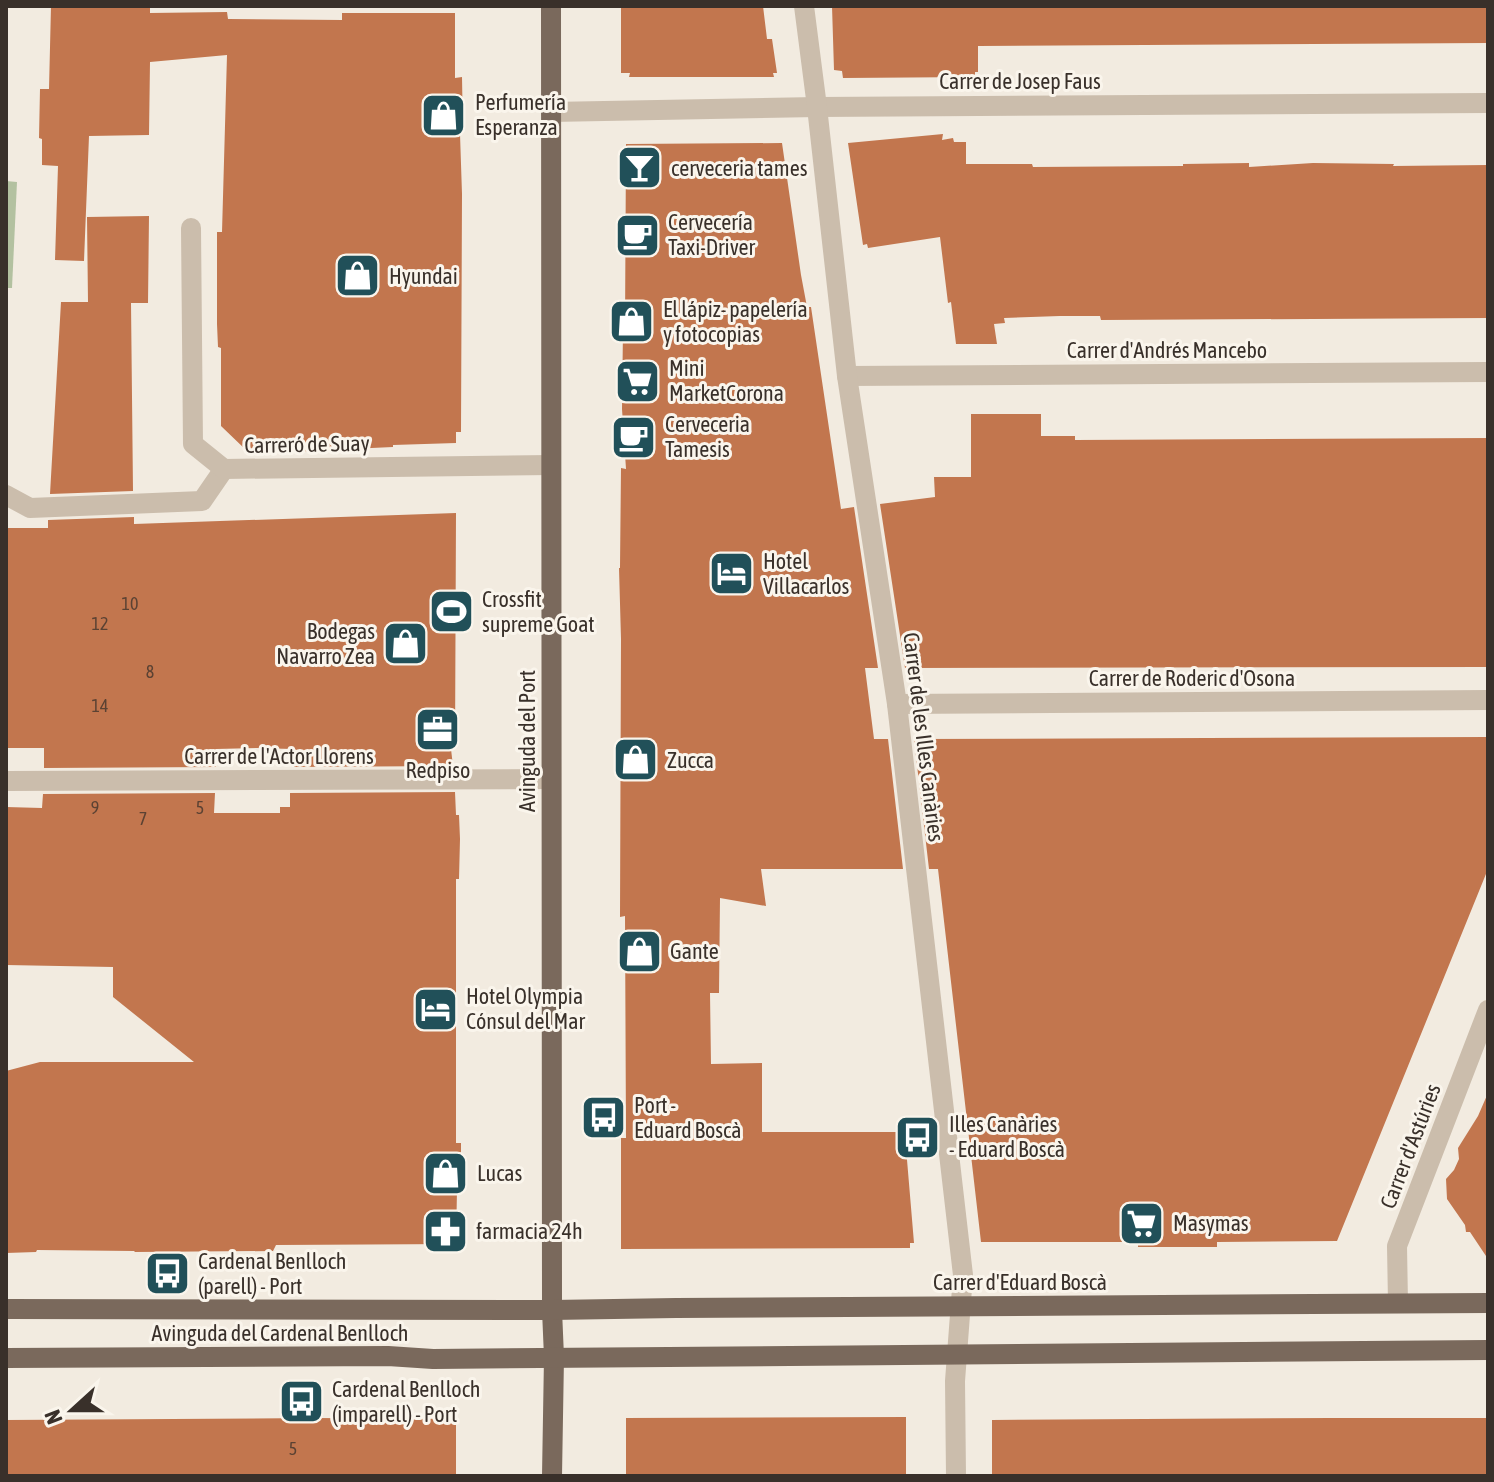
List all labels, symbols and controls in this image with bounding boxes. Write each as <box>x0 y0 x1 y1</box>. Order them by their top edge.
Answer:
street label: Carrer de Josep Faus <box>939 68 1101 94</box>
place label: Perfumería Esperanza <box>475 89 566 140</box>
shop icon: Perfumería Esperanza <box>420 91 468 139</box>
bar icon: cerveceria tames <box>616 144 664 192</box>
place label: cerveceria tames <box>671 155 808 181</box>
place label: Cervecería Taxi-Driver <box>668 209 755 260</box>
cafe icon: Cervecería Taxi-Driver <box>613 211 661 259</box>
shop icon: Hyundai <box>334 252 382 300</box>
place label: Hyundai <box>389 263 458 289</box>
place label: El lápiz- papelería y fotocopias <box>663 296 808 347</box>
shop icon: El lápiz- papelería y fotocopias <box>608 298 656 346</box>
street label: Carrer d'Andrés Mancebo <box>1067 337 1267 363</box>
place label: Mini MarketCorona <box>669 355 784 406</box>
supermarket icon: Mini MarketCorona <box>614 357 662 405</box>
place label: Cerveceria Tamesis <box>665 411 750 462</box>
cafe icon: Cerveceria Tamesis <box>610 413 658 461</box>
street label: Carreró de Suay <box>244 430 370 458</box>
place label: Hotel Villacarlos <box>763 548 850 599</box>
hotel icon: Hotel Villacarlos <box>708 550 756 598</box>
place label: Crossfit supreme Goat <box>482 586 595 637</box>
sports icon: Crossfit supreme Goat <box>427 588 475 636</box>
house number: 10 <box>122 593 138 614</box>
house number: 12 <box>92 613 108 634</box>
place label: Bodegas Navarro Zea <box>276 618 375 669</box>
shop icon: Bodegas Navarro Zea <box>382 620 430 668</box>
street label: Carrer de les Illes Canàries <box>898 631 950 843</box>
house number: 8 <box>146 661 154 682</box>
street label: Carrer de Roderic d'Osona <box>1089 665 1295 691</box>
street label: Avinguda del Port <box>514 670 540 812</box>
house number: 14 <box>92 695 108 716</box>
office icon: Redpiso <box>414 705 462 753</box>
shop icon: Zucca <box>612 736 660 784</box>
street label: Carrer de l'Actor Llorens <box>184 743 374 769</box>
place label: Zucca <box>667 747 714 773</box>
place label: Redpiso <box>406 757 470 783</box>
house number: 9 <box>91 797 99 818</box>
house number: 5 <box>196 797 204 818</box>
house number: 7 <box>139 808 147 829</box>
shop icon: Gante <box>615 927 663 975</box>
place label: Gante <box>670 938 719 964</box>
place label: Hotel Olympia Cónsul del Mar <box>466 983 585 1034</box>
hotel icon: Hotel Olympia Cónsul del Mar <box>411 985 459 1033</box>
street label: Carrer d'Astúries <box>1374 1080 1446 1212</box>
place label: Port - Eduard Boscà <box>634 1092 742 1143</box>
bus stop icon: Port - Eduard Boscà <box>579 1094 627 1142</box>
place label: Illes Canàries - Eduard Boscà <box>949 1111 1065 1162</box>
bus stop icon: Illes Canàries - Eduard Boscà <box>894 1113 942 1161</box>
shop icon: Lucas <box>422 1149 470 1197</box>
place label: Lucas <box>477 1160 523 1186</box>
supermarket icon: Masymas <box>1118 1199 1166 1247</box>
pharmacy icon: farmacia 24h <box>421 1207 469 1255</box>
place label: Masymas <box>1173 1210 1249 1236</box>
place label: farmacia 24h <box>476 1218 583 1244</box>
place label: Cardenal Benlloch (parell) - Port <box>198 1248 346 1299</box>
bus stop icon: Cardenal Benlloch (parell) - Port <box>143 1250 191 1298</box>
street label: Carrer d'Eduard Boscà <box>933 1269 1107 1295</box>
street label: Avinguda del Cardenal Benlloch <box>151 1320 409 1346</box>
north arrow <box>32 1370 112 1450</box>
place label: Cardenal Benlloch (imparell) - Port <box>332 1376 480 1427</box>
bus stop icon: Cardenal Benlloch (imparell) - Port <box>277 1378 325 1426</box>
text: N <box>39 1406 68 1428</box>
house number: 5 <box>289 1438 297 1459</box>

